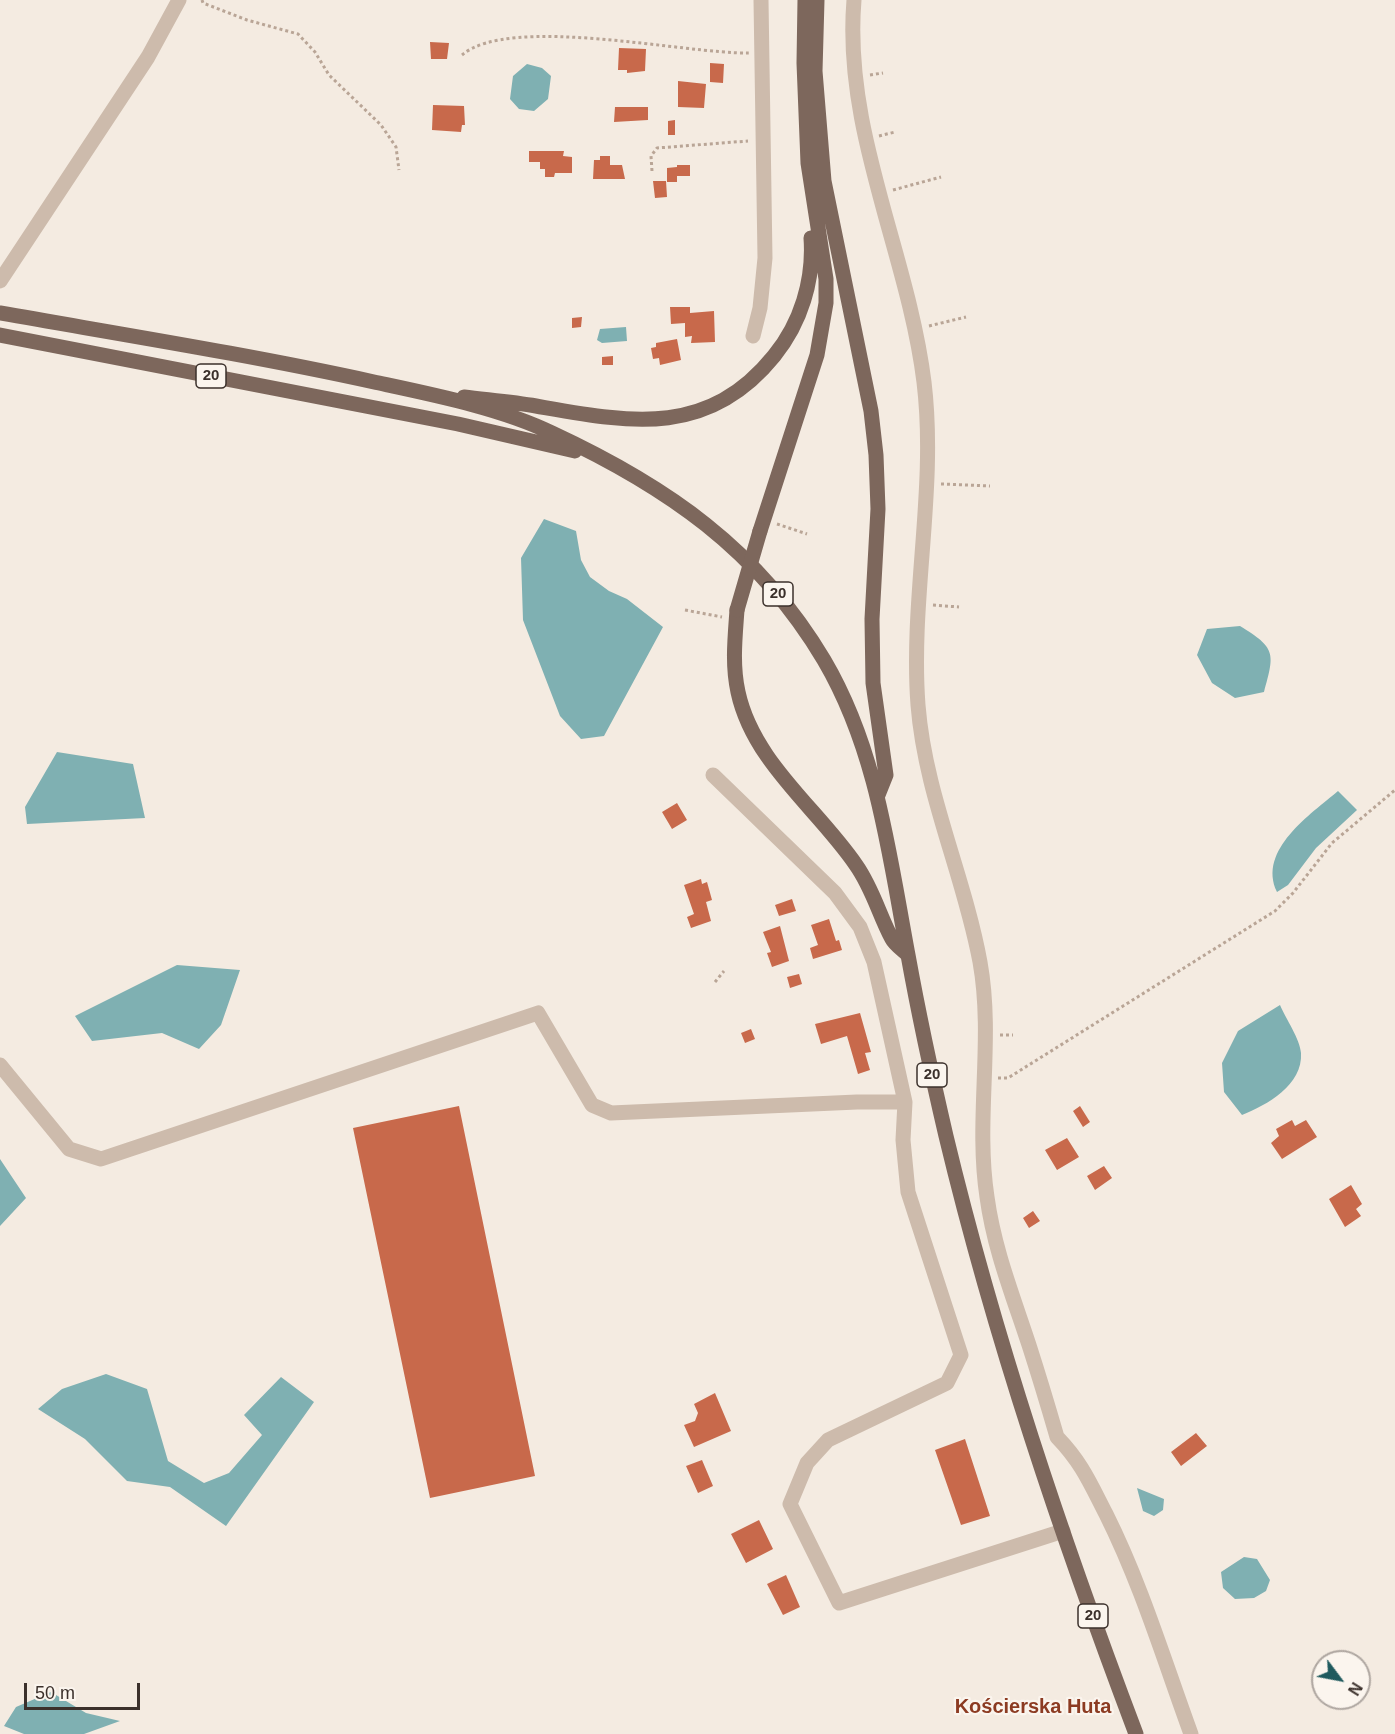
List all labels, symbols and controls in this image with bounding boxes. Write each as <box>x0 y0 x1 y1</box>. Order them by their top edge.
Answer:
road number: 20 <box>196 364 226 388</box>
road number: 20 <box>763 582 793 606</box>
road number: 20 <box>917 1063 947 1087</box>
road number: 20 <box>1078 1604 1108 1628</box>
north arrow <box>1311 1650 1371 1710</box>
scale bar <box>27 1671 142 1709</box>
text: N <box>1345 1679 1365 1698</box>
text: 50 m <box>35 1683 75 1703</box>
district label: Kościerska Huta <box>955 1695 1111 1719</box>

